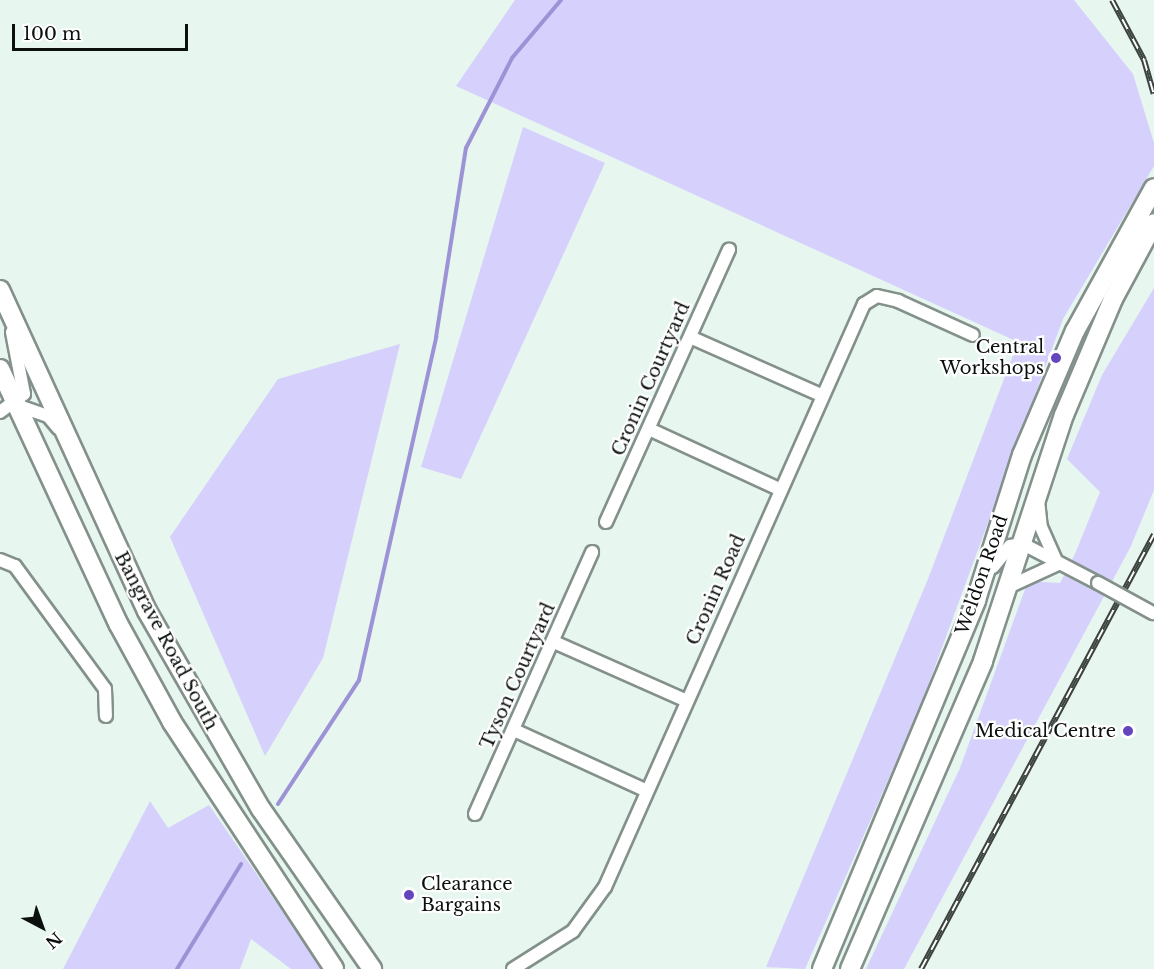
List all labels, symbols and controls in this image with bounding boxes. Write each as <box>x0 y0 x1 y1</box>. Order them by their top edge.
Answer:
scale bar <box>15 12 190 50</box>
text: 100 m <box>23 23 81 45</box>
street label: Cronin Courtyard <box>607 299 695 459</box>
place label: Central Workshops <box>940 337 1044 380</box>
marker: Central Workshops <box>1049 351 1063 365</box>
street label: Weldon Road <box>951 512 1013 638</box>
street label: Cronin Road <box>682 531 750 649</box>
street label: Bangrave Road South <box>110 548 222 734</box>
street label: Tyson Courtyard <box>476 600 560 752</box>
place label: Medical Centre <box>975 720 1116 742</box>
marker: Medical Centre <box>1121 724 1135 738</box>
place label: Clearance Bargains <box>421 874 512 916</box>
marker: Clearance Bargains <box>402 888 416 902</box>
north arrow <box>12 897 72 957</box>
text: N <box>42 928 66 953</box>

